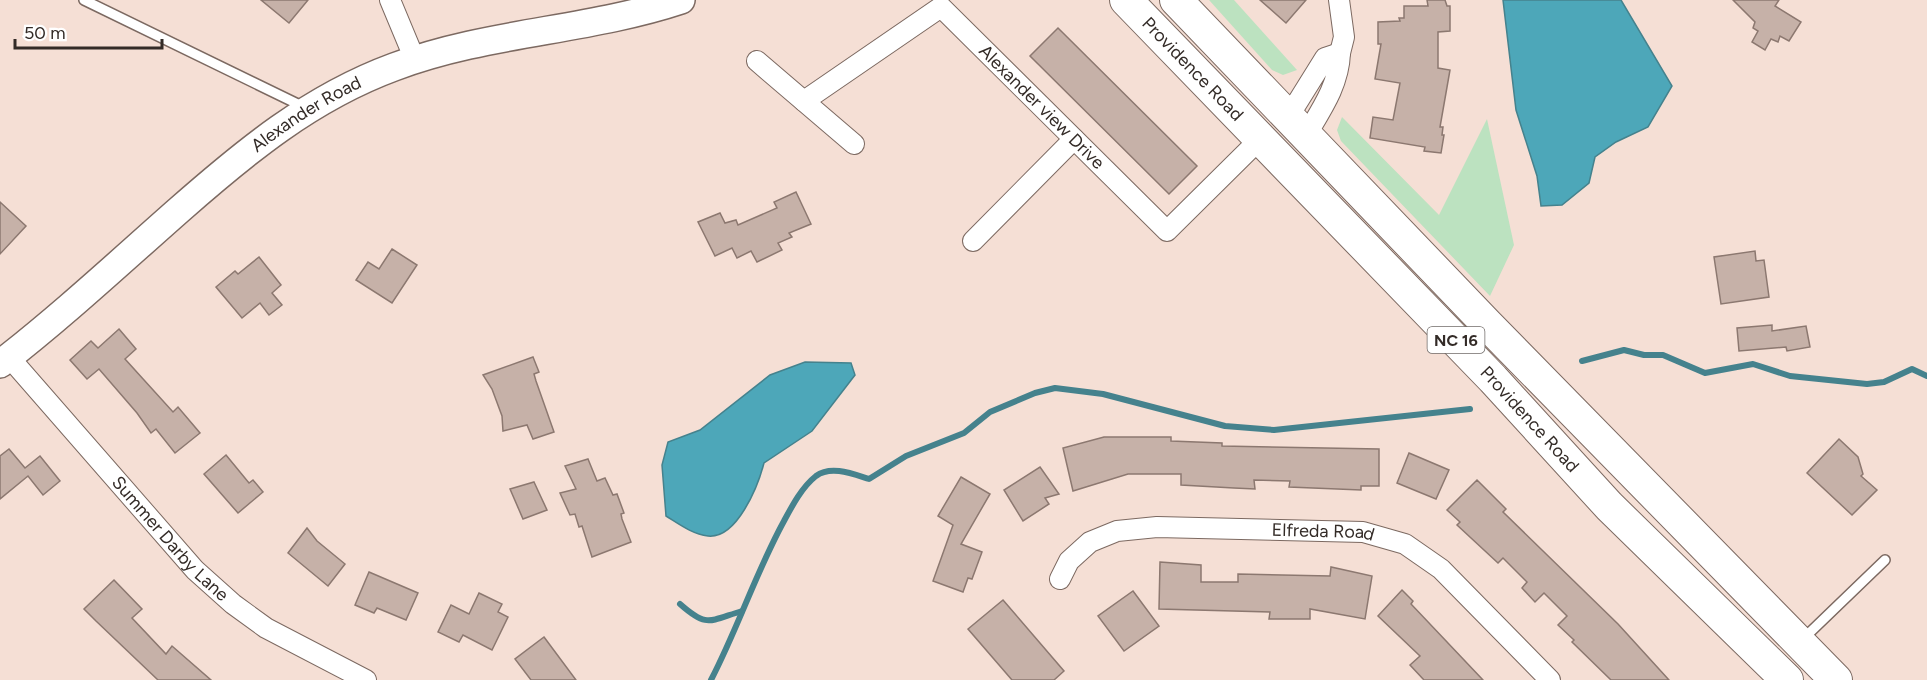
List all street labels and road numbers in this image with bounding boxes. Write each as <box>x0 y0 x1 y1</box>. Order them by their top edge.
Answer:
street label: Providence Road <box>1138 12 1248 126</box>
street label: Alexander view Drive <box>974 40 1109 174</box>
street label: Alexander Road <box>247 71 365 157</box>
road number: NC 16 <box>1428 327 1484 353</box>
street label: Providence Road <box>1476 362 1584 477</box>
street label: Summer Darby Lane <box>107 472 233 606</box>
street label: Elfreda Road <box>1271 519 1377 546</box>

